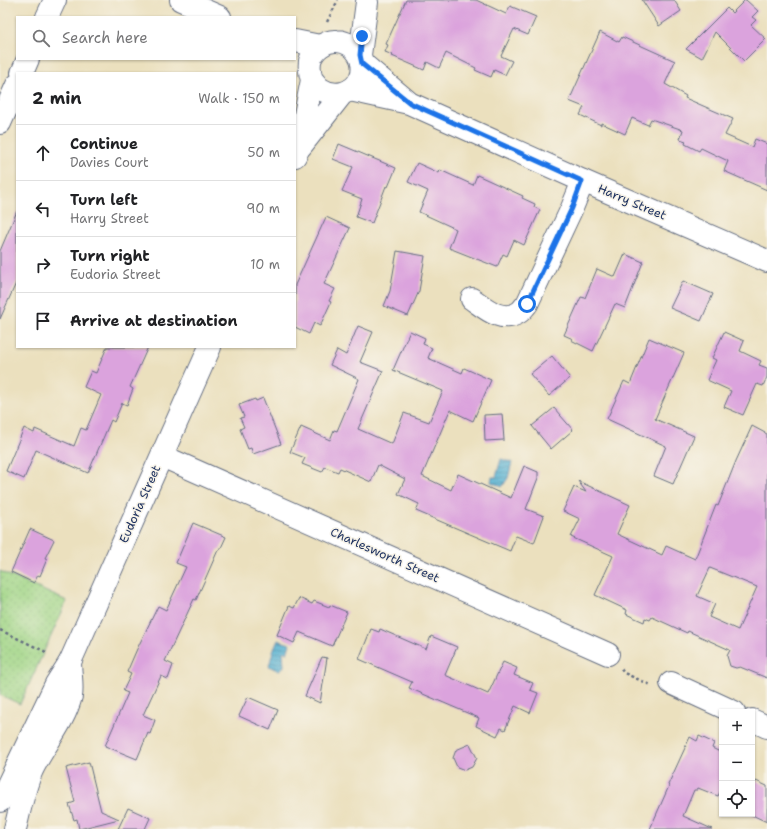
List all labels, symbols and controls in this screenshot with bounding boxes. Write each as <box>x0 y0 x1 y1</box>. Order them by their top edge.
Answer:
search box <box>16 16 296 60</box>
icon: search <box>30 27 52 49</box>
route end <box>353 27 371 45</box>
text: Search here <box>62 28 148 48</box>
text: 2 min <box>32 87 82 109</box>
text: Walk · 150 m <box>198 90 280 107</box>
text: Continue <box>70 134 138 154</box>
icon: ahead <box>32 142 54 164</box>
text: 50 m <box>247 144 280 161</box>
text: Davies Court <box>70 154 149 171</box>
street label: Harry Street <box>595 180 669 224</box>
text: Turn left <box>70 190 138 210</box>
icon: left <box>32 198 54 220</box>
text: 90 m <box>246 200 280 217</box>
text: Harry Street <box>70 210 149 227</box>
text: Turn right <box>70 246 150 266</box>
icon: right <box>32 254 54 276</box>
text: 10 m <box>250 256 280 273</box>
text: Eudoria Street <box>70 266 161 283</box>
route start <box>518 295 536 313</box>
icon: arrive <box>32 310 54 332</box>
text: Arrive at destination <box>70 311 238 331</box>
street label: Eudoria Street <box>116 462 164 546</box>
street label: Charlesworth Street <box>328 524 442 586</box>
map controls <box>719 709 755 817</box>
button: + <box>719 709 755 745</box>
button: − <box>719 745 755 781</box>
button: locate <box>719 781 755 817</box>

